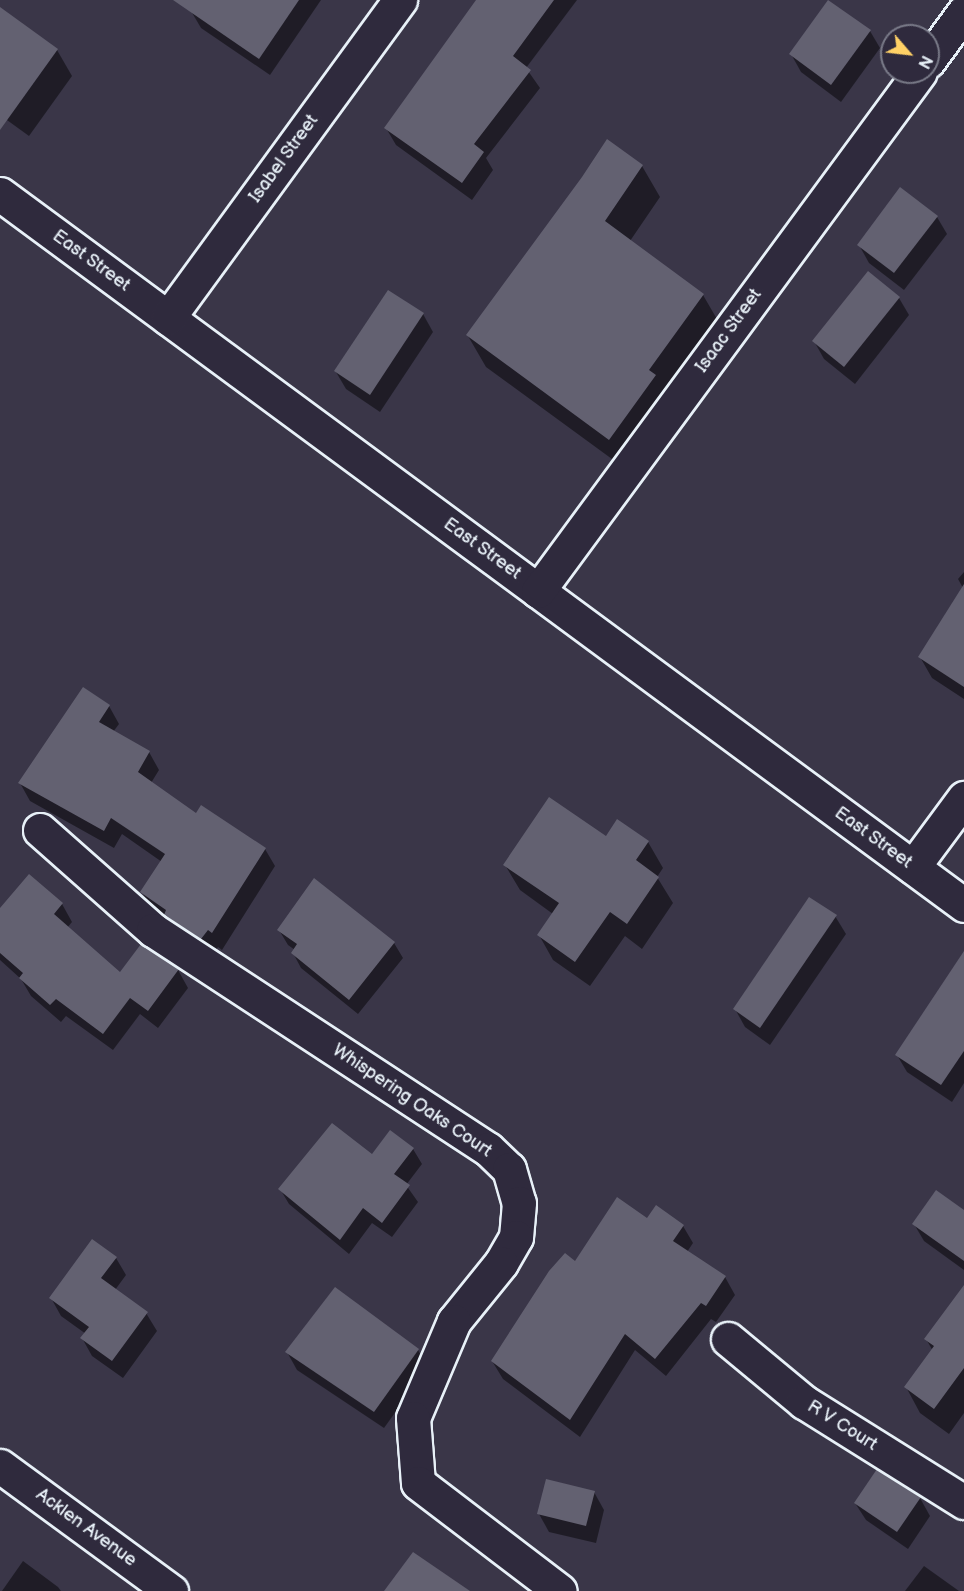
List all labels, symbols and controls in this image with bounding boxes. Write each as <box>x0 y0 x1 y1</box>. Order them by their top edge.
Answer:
north arrow <box>880 24 940 84</box>
text: N <box>913 52 936 72</box>
street label: Isabel Street <box>245 111 323 207</box>
street label: East Street <box>48 226 134 296</box>
street label: Isaac Street <box>691 285 767 377</box>
street label: East Street <box>439 514 525 584</box>
street label: East Street <box>830 803 916 873</box>
street label: Whispering Oaks Court <box>328 1040 496 1162</box>
street label: R V Court <box>803 1396 881 1456</box>
street label: Acklen Avenue <box>32 1484 140 1572</box>

